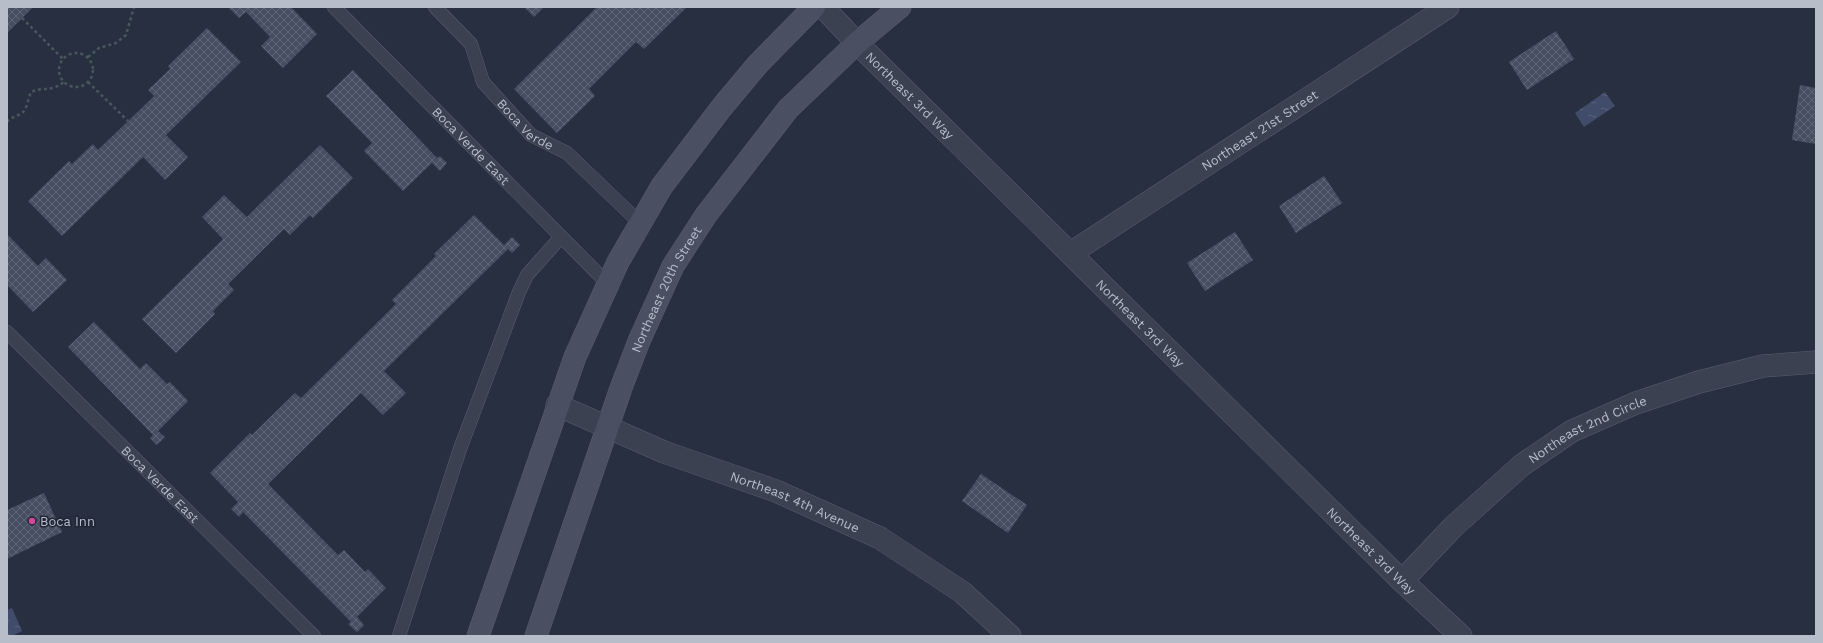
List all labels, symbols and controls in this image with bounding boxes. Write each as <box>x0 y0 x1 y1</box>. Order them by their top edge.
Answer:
street label: Northeast 3rd Way <box>862 49 957 143</box>
street label: Northeast 21st Street <box>1199 87 1321 174</box>
street label: Boca Verde <box>494 96 556 153</box>
street label: Boca Verde East <box>429 104 513 188</box>
street label: Northeast 20th Street <box>628 223 705 355</box>
street label: Northeast 3rd Way <box>1093 277 1188 370</box>
street label: Northeast 2nd Circle <box>1526 393 1649 467</box>
street label: Boca Verde East <box>118 443 202 526</box>
street label: Northeast 4th Avenue <box>728 469 862 536</box>
street label: Northeast 3rd Way <box>1324 504 1418 598</box>
place label: Boca Inn <box>40 514 95 529</box>
marker: Boca Inn <box>27 516 37 526</box>

